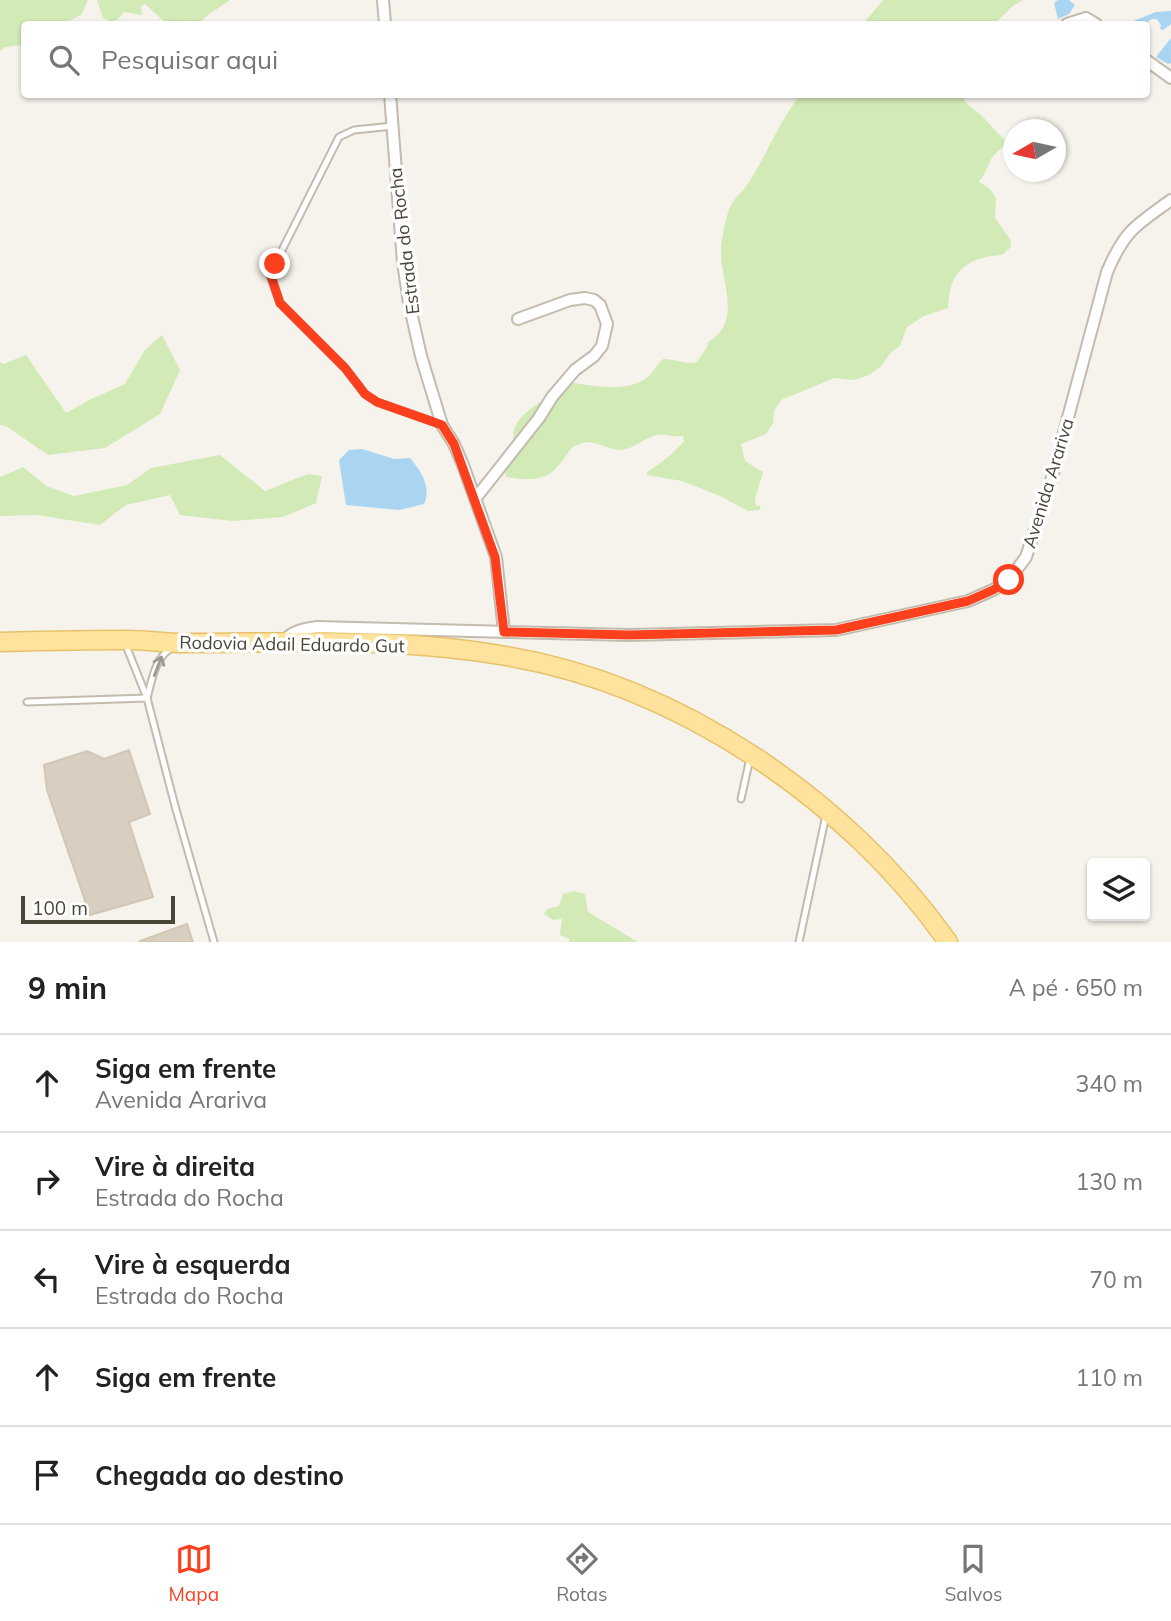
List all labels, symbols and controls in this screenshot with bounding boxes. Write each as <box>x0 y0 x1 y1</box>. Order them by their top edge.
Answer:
search box <box>21 21 1150 98</box>
icon: search <box>45 41 83 79</box>
text: Pesquisar aqui <box>101 43 278 76</box>
north arrow <box>1003 119 1066 182</box>
street label: Estrada do Rocha <box>384 166 424 316</box>
route end <box>259 248 290 279</box>
street label: Avenida Arariva <box>1017 415 1079 551</box>
route start <box>993 564 1024 595</box>
street label: Rodovia Adail Eduardo Gut <box>179 631 405 657</box>
one-way arrow <box>152 656 165 677</box>
map controls <box>1087 858 1150 921</box>
button: layers <box>1087 858 1150 921</box>
scale bar <box>21 893 175 925</box>
text: 100 m <box>32 896 88 920</box>
text: 9 min <box>28 969 107 1007</box>
text: A pé · 650 m <box>1009 973 1143 1002</box>
text: Siga em frente <box>95 1052 276 1085</box>
icon: ahead <box>28 1064 66 1102</box>
text: 340 m <box>1075 1069 1143 1098</box>
text: Avenida Arariva <box>95 1085 267 1114</box>
text: Vire à direita <box>95 1150 255 1183</box>
icon: right <box>28 1162 66 1200</box>
text: 130 m <box>1075 1167 1143 1196</box>
text: Estrada do Rocha <box>95 1183 284 1212</box>
text: Vire à esquerda <box>95 1248 291 1281</box>
icon: left <box>28 1260 66 1298</box>
text: 70 m <box>1089 1265 1143 1294</box>
text: Estrada do Rocha <box>95 1281 284 1310</box>
icon: ahead <box>28 1358 66 1396</box>
text: Siga em frente <box>95 1361 276 1394</box>
text: 110 m <box>1075 1363 1143 1392</box>
icon: arrive <box>28 1456 66 1494</box>
text: Chegada ao destino <box>95 1459 344 1492</box>
tab: Mapa <box>169 1540 219 1606</box>
tab: Rotas <box>556 1540 607 1606</box>
tab: Salvos <box>944 1540 1002 1606</box>

